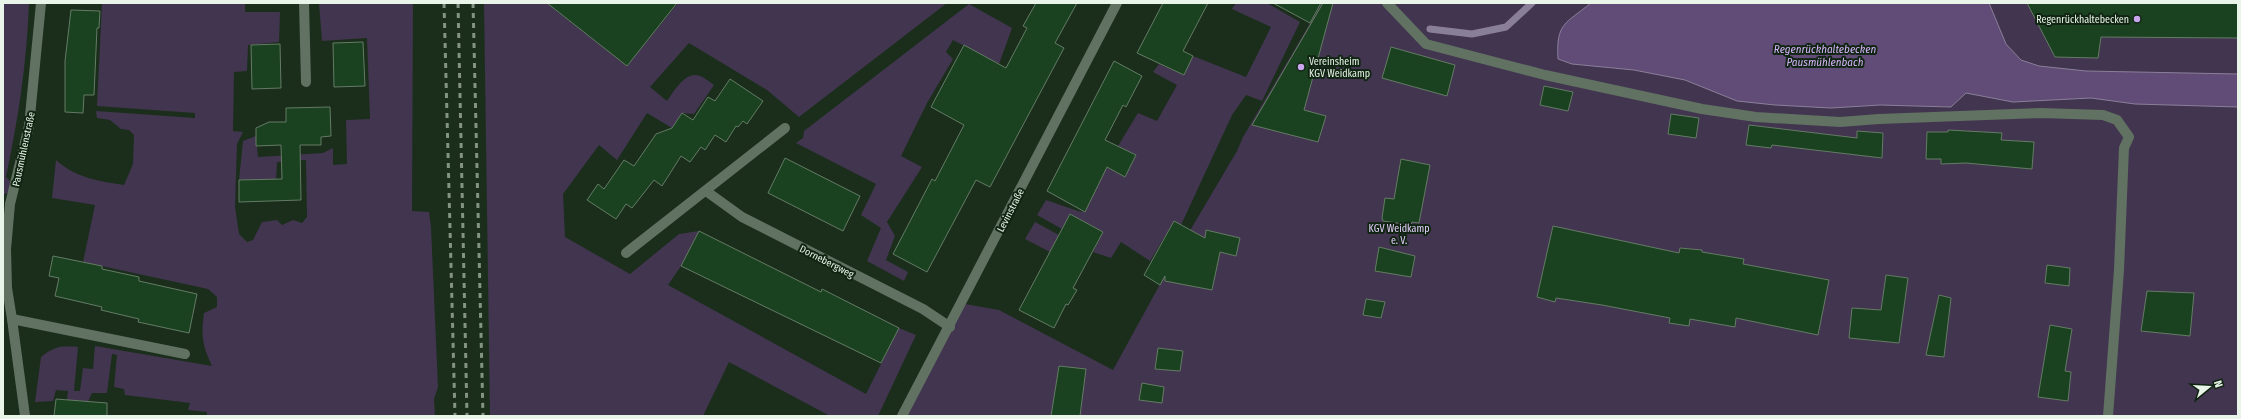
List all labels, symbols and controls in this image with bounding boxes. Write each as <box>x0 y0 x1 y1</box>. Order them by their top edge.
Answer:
place label: Regenrückhaltebecken <box>2036 14 2129 26</box>
marker: Regenrückhaltebecken <box>2132 14 2142 24</box>
water label: Regenrückhaltebecken Pausmühlenbach <box>1774 43 1876 69</box>
place label: Vereinsheim KGV Weidkamp <box>1309 56 1370 80</box>
marker: Vereinsheim KGV Weidkamp <box>1296 62 1306 72</box>
street label: Pausmühlenstraße <box>10 111 38 188</box>
street label: Levinstraße <box>995 187 1027 234</box>
park label: KGV Weidkamp e. V. <box>1369 223 1429 247</box>
street label: Dornebergweg <box>797 243 856 281</box>
north arrow <box>2189 367 2229 407</box>
text: N <box>2211 379 2225 389</box>

